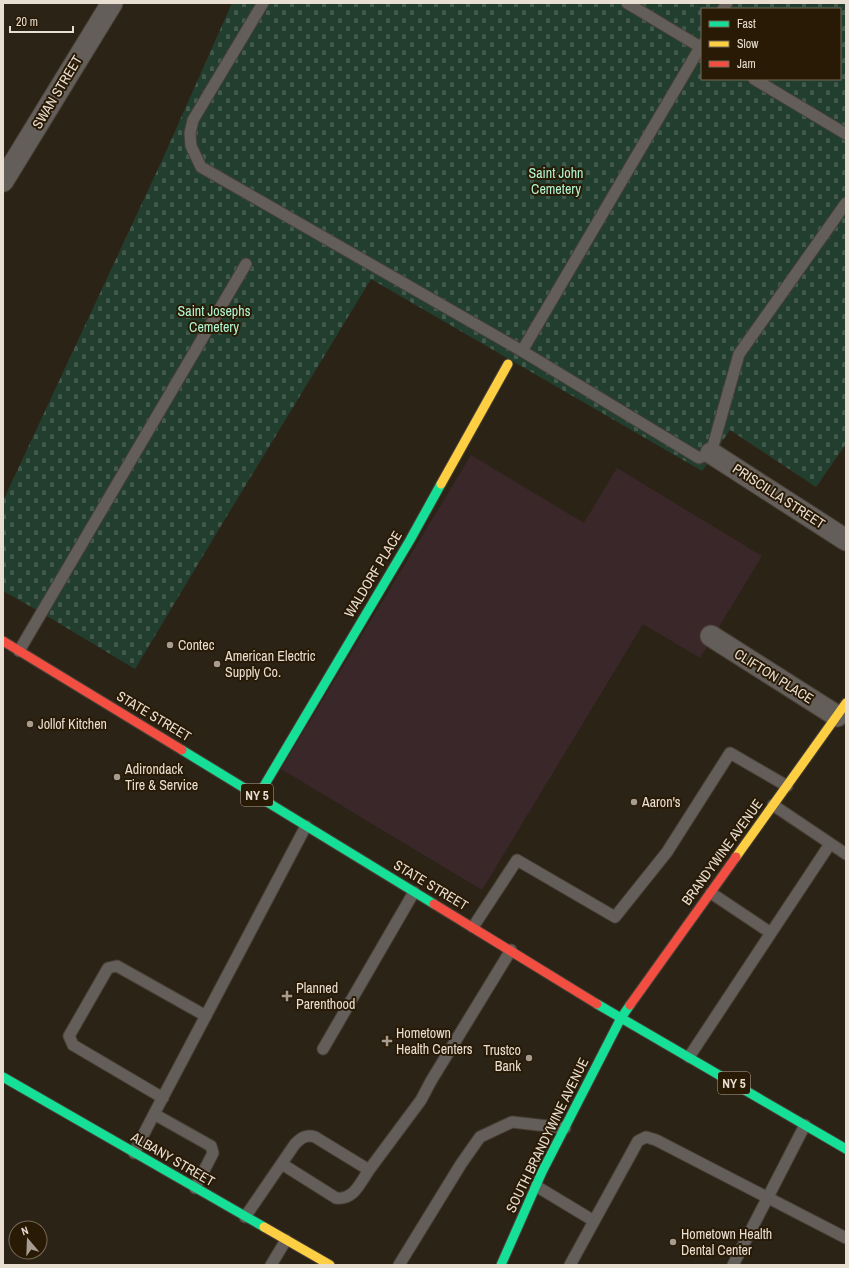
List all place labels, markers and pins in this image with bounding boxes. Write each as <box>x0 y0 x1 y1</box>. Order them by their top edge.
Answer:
place label: Contec <box>178 636 215 654</box>
marker: Contec <box>165 640 175 650</box>
place label: American Electric Supply Co. <box>224 647 316 681</box>
marker: American Electric Supply Co. <box>212 659 222 669</box>
place label: Jollof Kitchen <box>38 715 107 733</box>
marker: Jollof Kitchen <box>25 719 35 729</box>
place label: Adirondack Tire & Service <box>124 760 198 794</box>
marker: Adirondack Tire & Service <box>112 772 122 782</box>
place label: Aaron's <box>641 793 681 811</box>
marker: Aaron's <box>629 797 639 807</box>
place label: Planned Parenthood <box>296 979 355 1013</box>
marker: Planned Parenthood <box>281 990 293 1002</box>
place label: Hometown Health Centers <box>396 1024 473 1058</box>
marker: Hometown Health Centers <box>381 1035 393 1047</box>
place label: Trustco Bank <box>483 1041 521 1075</box>
marker: Trustco Bank <box>524 1053 534 1063</box>
place label: Hometown Health Dental Center <box>681 1225 772 1259</box>
marker: Hometown Health Dental Center <box>668 1237 678 1247</box>

